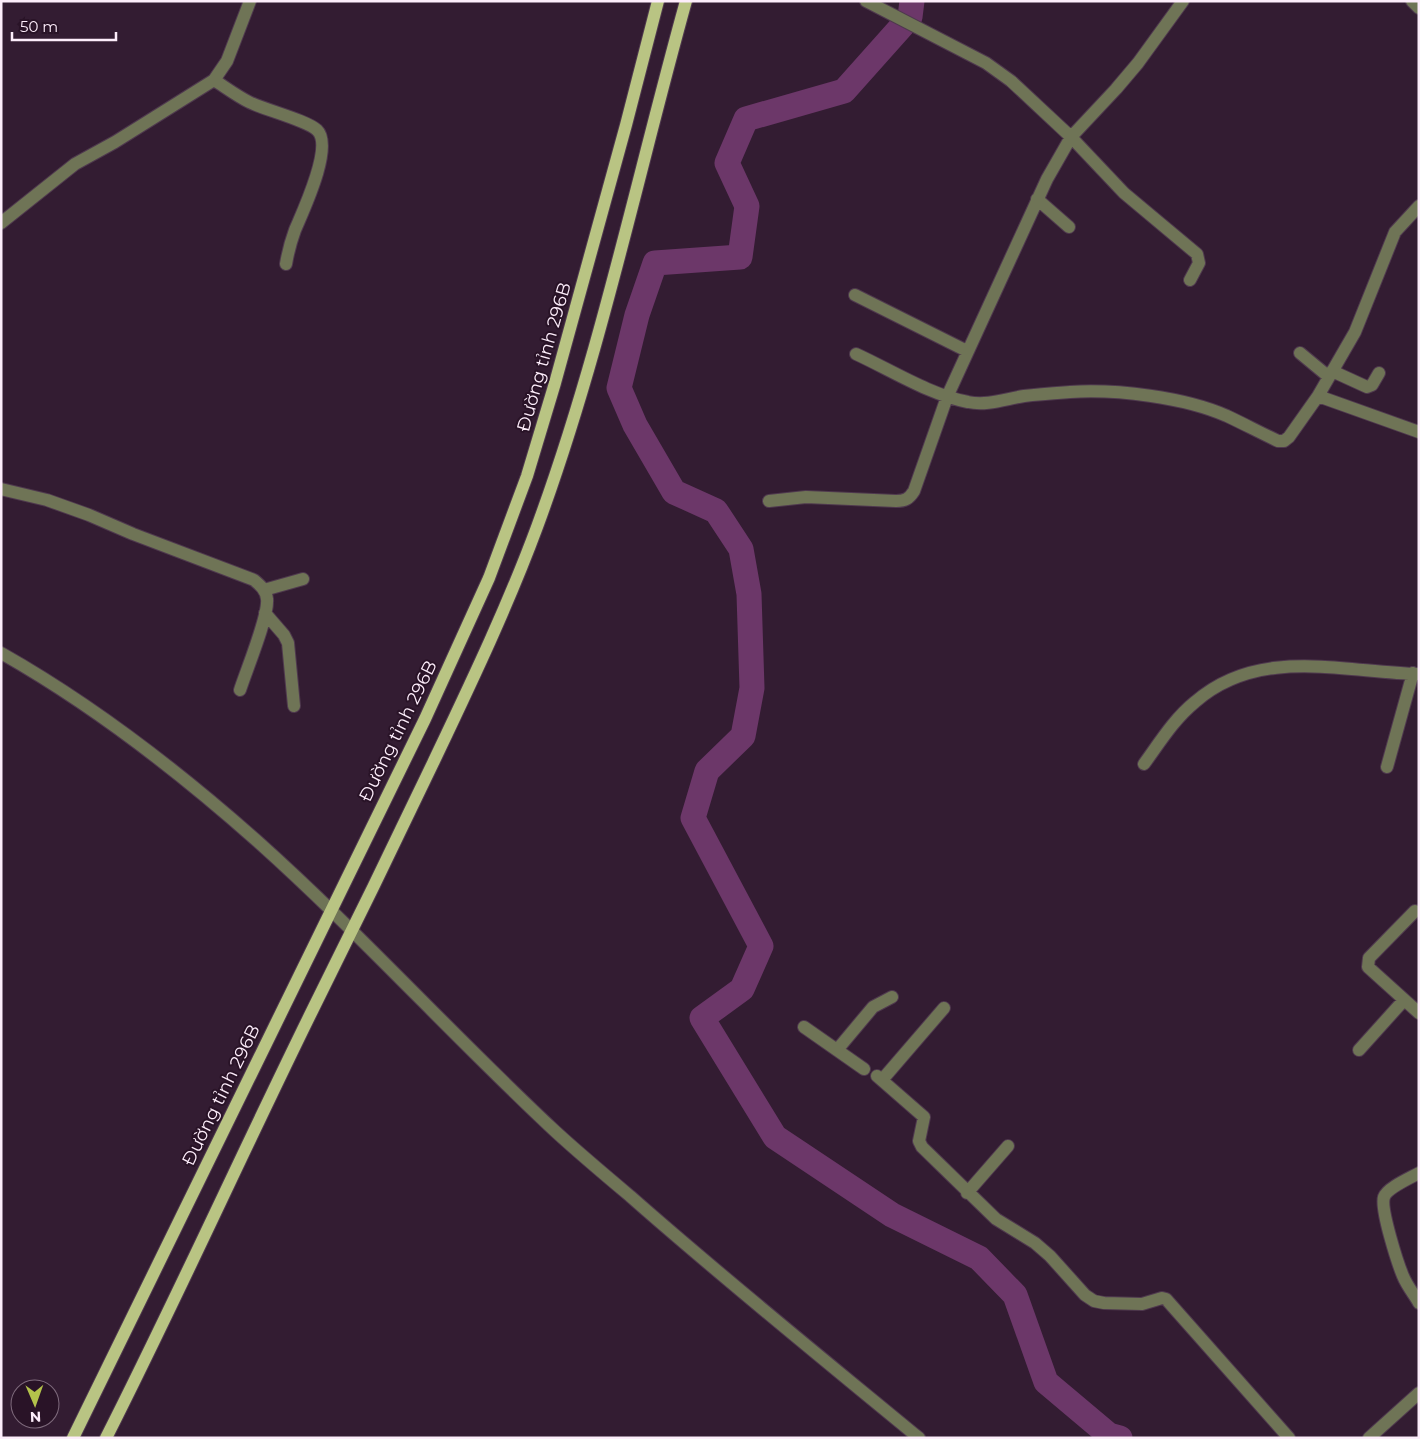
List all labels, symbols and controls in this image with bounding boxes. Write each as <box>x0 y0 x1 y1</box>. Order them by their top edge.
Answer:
scale bar <box>12 10 116 42</box>
text: 50 m <box>20 17 58 36</box>
street label: Đường tỉnh 296B <box>512 280 576 434</box>
street label: Đường tỉnh 296B <box>354 657 442 805</box>
street label: Đường tỉnh 296B <box>177 1021 265 1169</box>
north arrow <box>10 1379 60 1429</box>
text: N <box>29 1408 41 1426</box>

